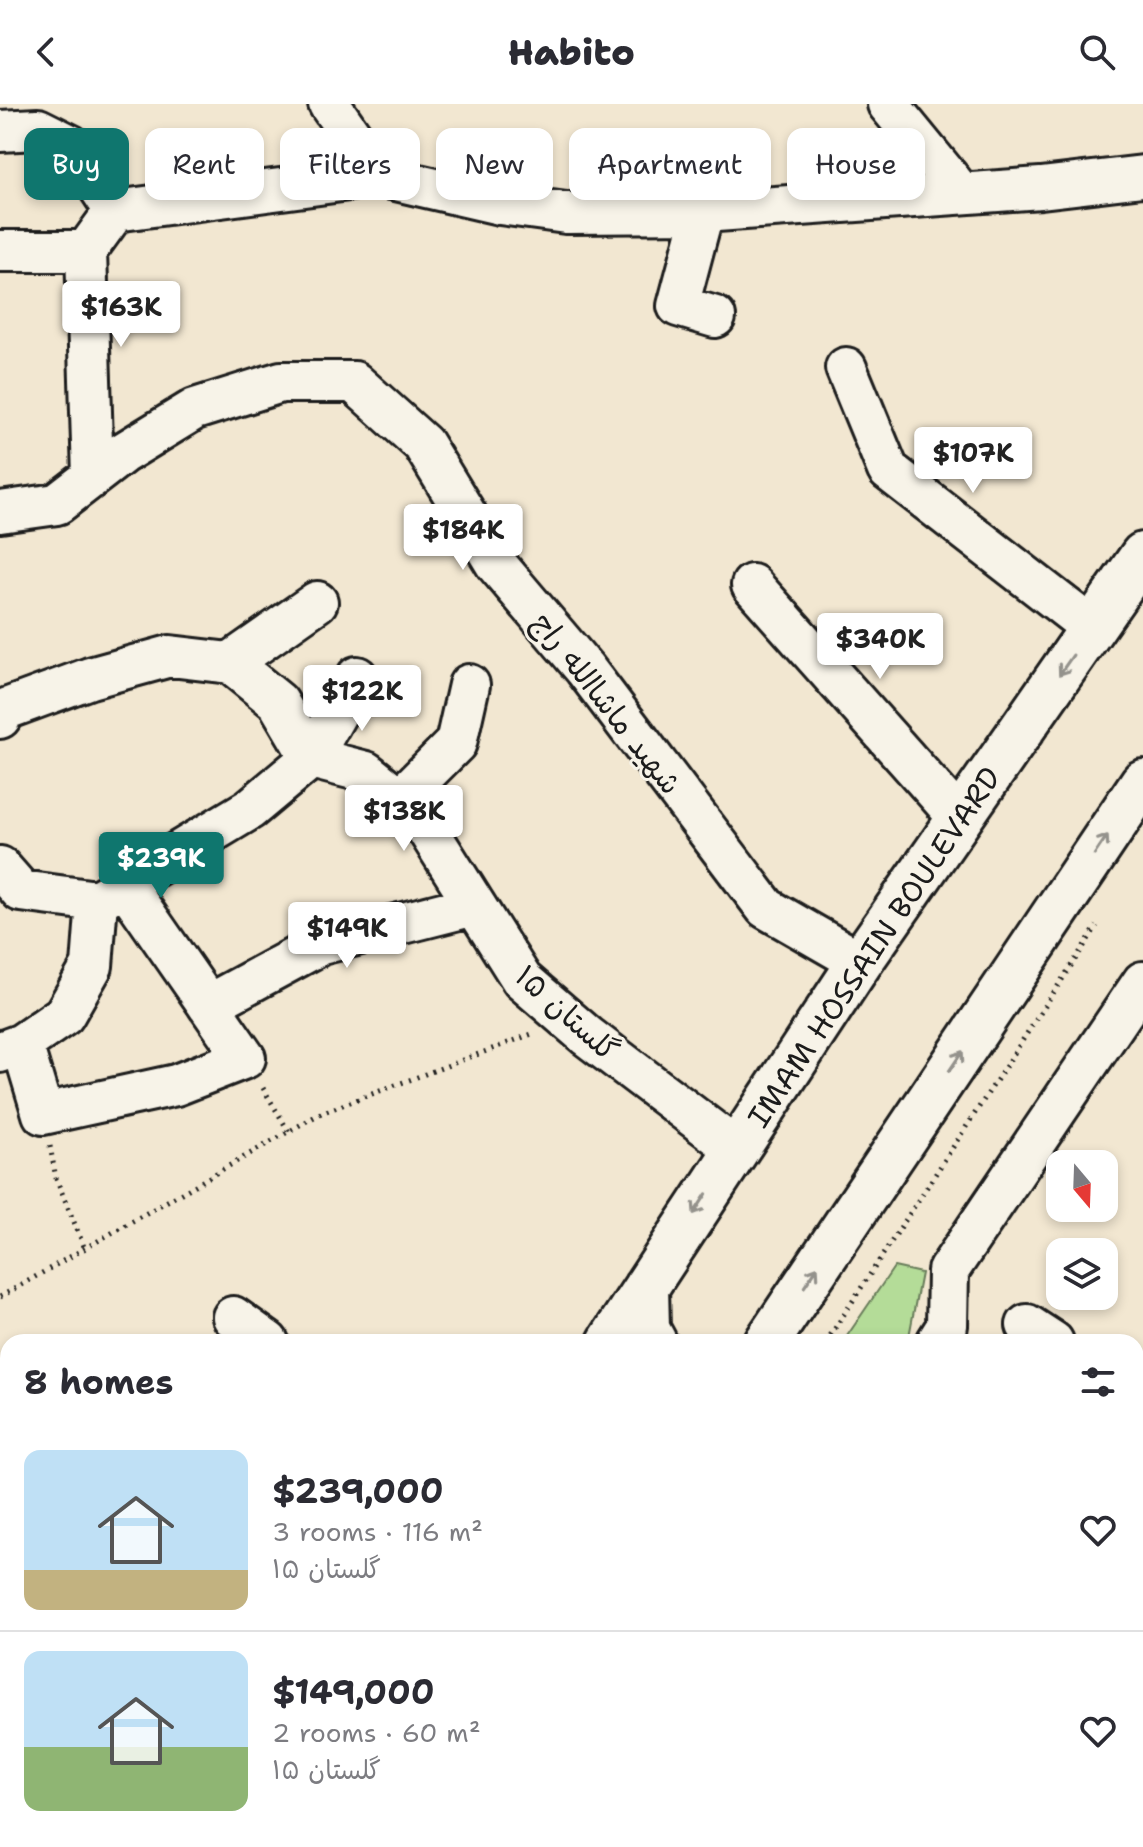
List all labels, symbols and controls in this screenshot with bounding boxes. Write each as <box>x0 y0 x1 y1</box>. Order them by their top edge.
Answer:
text: Habito <box>508 28 635 77</box>
icon: back <box>24 30 68 74</box>
icon: search <box>1075 30 1119 74</box>
chip: Buy <box>24 128 129 200</box>
chip: Rent <box>145 128 264 200</box>
chip: Filters <box>280 128 420 200</box>
chip: New <box>436 128 553 200</box>
chip: Apartment <box>569 128 771 200</box>
chip: House <box>787 128 925 200</box>
pin: $163K <box>65 281 177 349</box>
text: $163K <box>80 289 162 324</box>
pin: $107K <box>917 427 1029 495</box>
text: $107K <box>932 435 1014 470</box>
pin: $184K <box>407 504 519 572</box>
text: $184K <box>422 512 504 547</box>
street label: شهید ماشاالله راج <box>523 603 691 803</box>
pin: $340K <box>824 613 936 681</box>
text: $340K <box>835 621 925 656</box>
one-way arrow <box>1058 654 1074 676</box>
pin: $122K <box>306 665 418 733</box>
text: $122K <box>321 673 403 708</box>
street label: IMAM HOSSAIN BOULEVARD <box>738 759 1010 1135</box>
pin: $138K <box>348 785 460 853</box>
text: $138K <box>363 793 445 828</box>
pin: $239K <box>105 832 217 900</box>
one-way arrow <box>1092 835 1109 857</box>
text: $239K <box>117 840 205 875</box>
pin: $149K <box>291 902 403 970</box>
text: $149K <box>306 910 388 945</box>
street label: گلستان ۱۵ <box>507 956 627 1070</box>
one-way arrow <box>948 1051 964 1073</box>
north arrow <box>1046 1150 1118 1222</box>
map controls <box>1046 1150 1118 1310</box>
one-way arrow <box>692 1193 708 1215</box>
button: layers <box>1046 1238 1118 1310</box>
one-way arrow <box>803 1267 819 1289</box>
text: 8 homes <box>24 1359 173 1405</box>
icon: filters <box>1076 1360 1120 1404</box>
text: $239,000 <box>272 1468 444 1514</box>
icon: home <box>88 1482 184 1578</box>
icon: heart <box>1076 1508 1120 1552</box>
text: 3 rooms · 116 m² <box>272 1514 483 1549</box>
text: گلستان ۱۵ <box>272 1551 381 1586</box>
text: $149,000 <box>272 1669 435 1715</box>
icon: home <box>88 1683 184 1779</box>
icon: heart <box>1076 1709 1120 1753</box>
text: 2 rooms · 60 m² <box>272 1715 481 1750</box>
text: گلستان ۱۵ <box>272 1752 381 1787</box>

